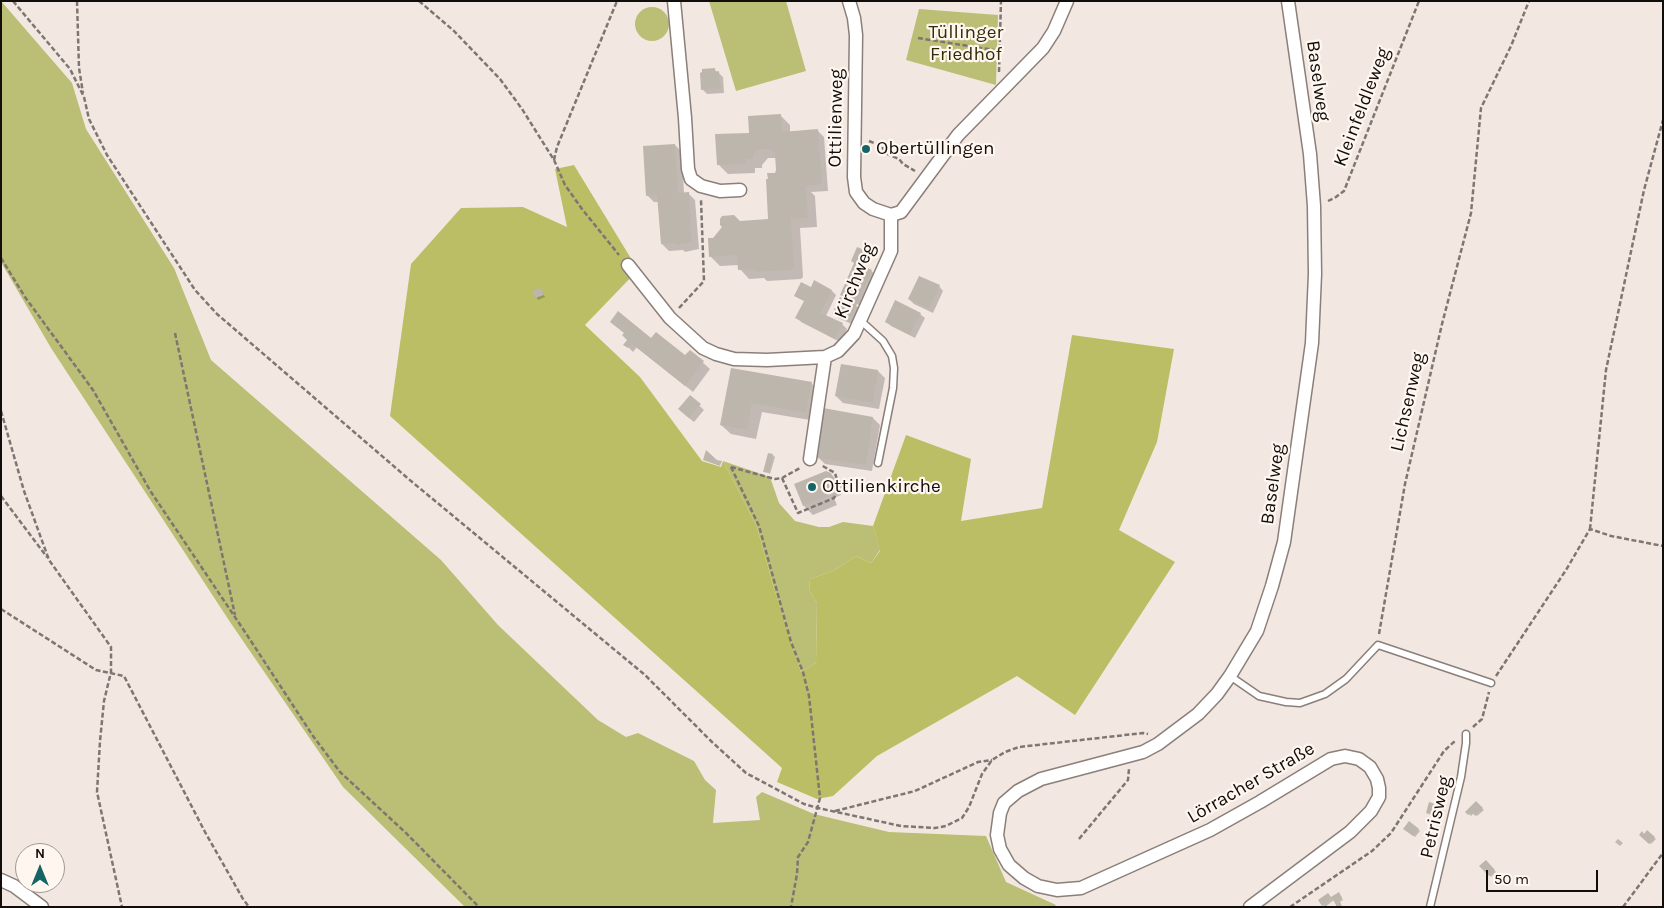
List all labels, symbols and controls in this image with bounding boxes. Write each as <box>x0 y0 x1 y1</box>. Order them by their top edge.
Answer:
park label: Tüllinger Friedhof <box>929 22 1003 66</box>
street label: Baselweg <box>1301 39 1335 123</box>
street label: Kleinfeldleweg <box>1329 44 1395 170</box>
street label: Ottilienweg <box>824 68 848 168</box>
place label: Obertüllingen <box>876 138 995 160</box>
marker: Obertüllingen <box>860 143 872 155</box>
street label: Kirchweg <box>830 240 880 322</box>
street label: Lichsenweg <box>1386 350 1430 454</box>
street label: Baselweg <box>1256 442 1290 526</box>
place label: Ottilienkirche <box>822 476 941 498</box>
marker: Ottilienkirche <box>806 481 818 493</box>
street label: Lörracher Straße <box>1183 737 1319 829</box>
street label: Petrisweg <box>1415 773 1457 861</box>
north arrow <box>15 843 65 893</box>
text: N <box>35 845 45 862</box>
scale bar <box>1489 860 1602 892</box>
text: 50 m <box>1494 870 1529 888</box>

